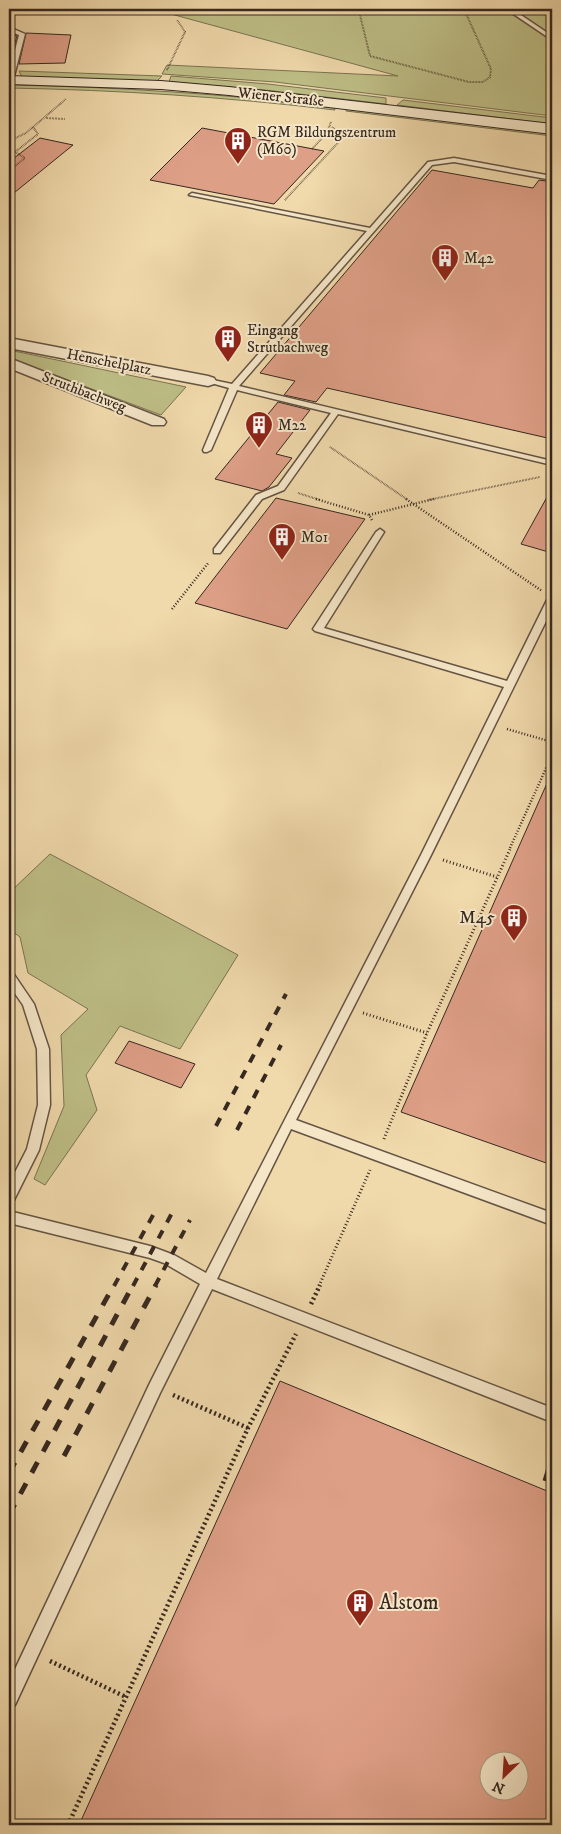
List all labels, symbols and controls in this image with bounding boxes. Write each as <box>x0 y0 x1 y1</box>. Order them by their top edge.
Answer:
street label: Wiener Straße <box>236 83 325 111</box>
place label: RGM Bildungszentrum (M60) <box>257 123 396 159</box>
building icon: RGM Bildungszentrum (M60) <box>223 126 253 165</box>
building icon: M42 <box>430 243 460 282</box>
place label: M42 <box>464 249 494 268</box>
place label: Eingang Strutbachweg <box>247 321 329 357</box>
building icon: Eingang Strutbachweg <box>213 324 243 363</box>
street label: Henschelplatz <box>65 344 154 380</box>
street label: Struthbachweg <box>39 367 130 417</box>
building icon: M22 <box>244 410 274 449</box>
place label: M22 <box>278 416 307 435</box>
building icon: M01 <box>267 522 297 561</box>
place label: M01 <box>301 528 328 547</box>
building icon: M45 <box>499 903 529 942</box>
place label: M45 <box>459 907 495 929</box>
building icon: Alstom <box>345 1588 375 1627</box>
place label: Alstom <box>379 1590 439 1616</box>
north arrow <box>478 1752 528 1802</box>
text: N <box>489 1776 508 1797</box>

